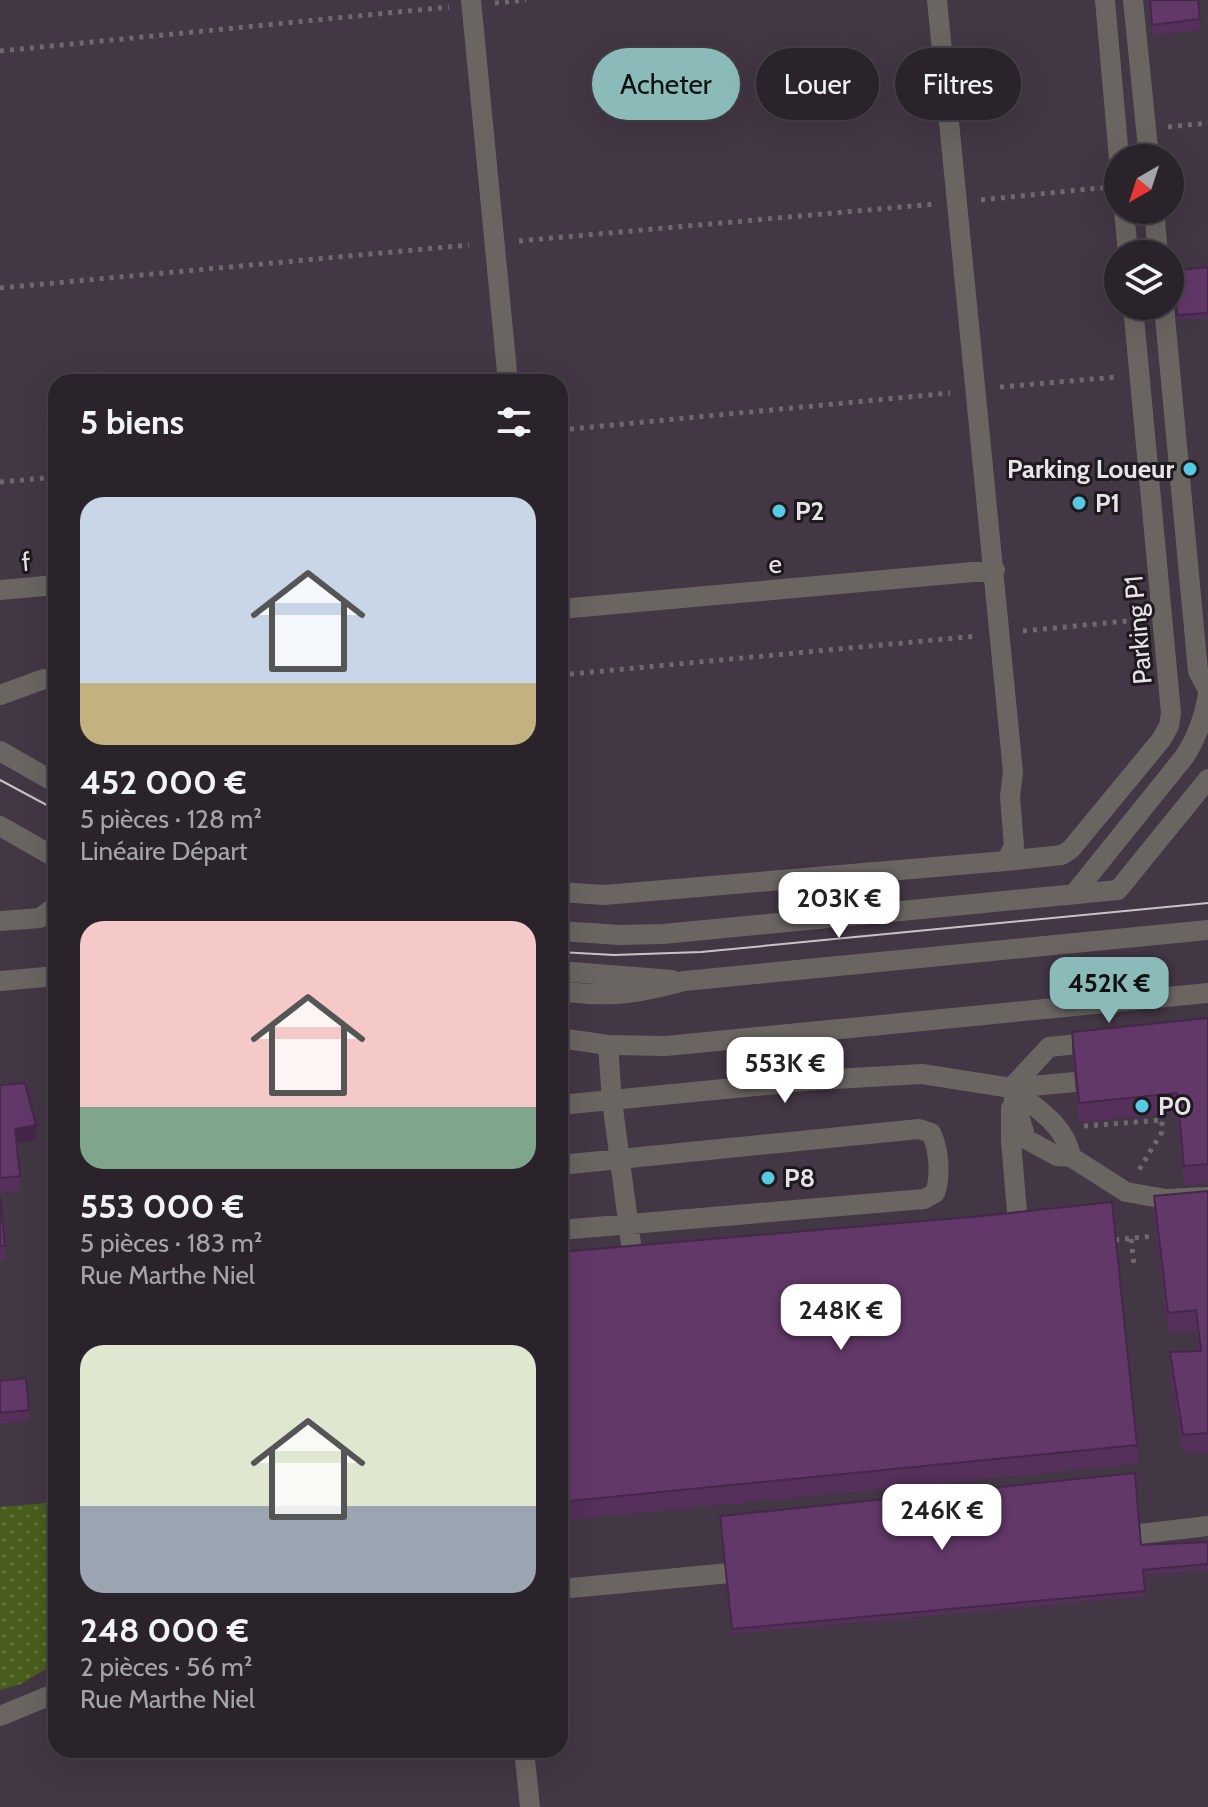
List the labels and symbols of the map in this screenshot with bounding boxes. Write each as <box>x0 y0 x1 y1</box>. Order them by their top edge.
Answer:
north arrow <box>1104 144 1184 224</box>
place label: Parking Loueur <box>1007 453 1174 485</box>
marker: Parking Loueur <box>1181 460 1199 478</box>
place label: P1 <box>1095 487 1120 519</box>
marker: P1 <box>1070 494 1088 512</box>
place label: P2 <box>795 495 824 527</box>
marker: P2 <box>770 502 788 520</box>
street label: f <box>20 546 32 578</box>
street label: e <box>767 547 783 581</box>
street label: Parking P1 <box>1117 574 1159 686</box>
pin: 203K € <box>774 872 904 940</box>
pin: 452K € <box>1044 957 1174 1025</box>
pin: 553K € <box>720 1037 850 1105</box>
place label: P0 <box>1158 1090 1192 1122</box>
marker: P0 <box>1133 1097 1151 1115</box>
place label: P8 <box>784 1162 815 1194</box>
marker: P8 <box>759 1169 777 1187</box>
pin: 248K € <box>776 1284 906 1352</box>
pin: 246K € <box>877 1484 1007 1552</box>

